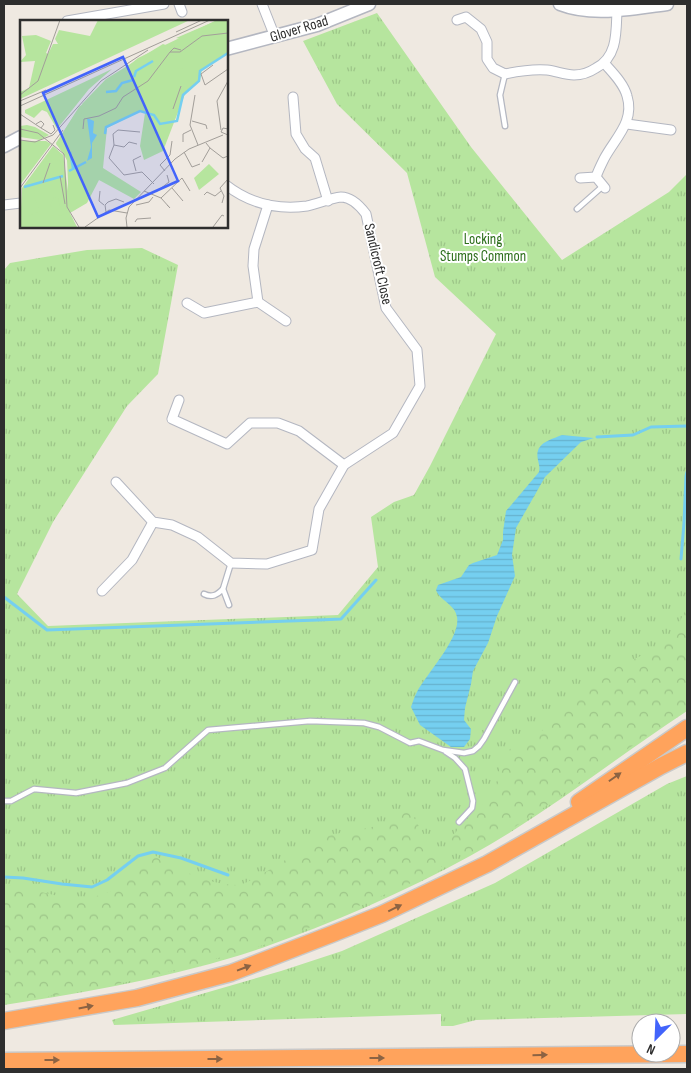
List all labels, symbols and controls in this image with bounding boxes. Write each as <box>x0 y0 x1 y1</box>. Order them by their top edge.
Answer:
street label: Glover Road <box>268 11 330 47</box>
inset map <box>20 20 228 228</box>
street label: Sandicroft Close <box>359 222 397 306</box>
park label: Locking Stumps Common <box>440 230 526 266</box>
one-way arrow <box>609 772 622 782</box>
one-way arrow <box>388 904 402 912</box>
one-way arrow <box>236 964 251 971</box>
one-way arrow <box>79 1003 95 1011</box>
north arrow <box>631 1013 681 1063</box>
text: N <box>644 1040 658 1059</box>
one-way arrow <box>532 1051 548 1059</box>
one-way arrow <box>370 1054 386 1062</box>
one-way arrow <box>207 1055 223 1063</box>
one-way arrow <box>45 1056 61 1064</box>

